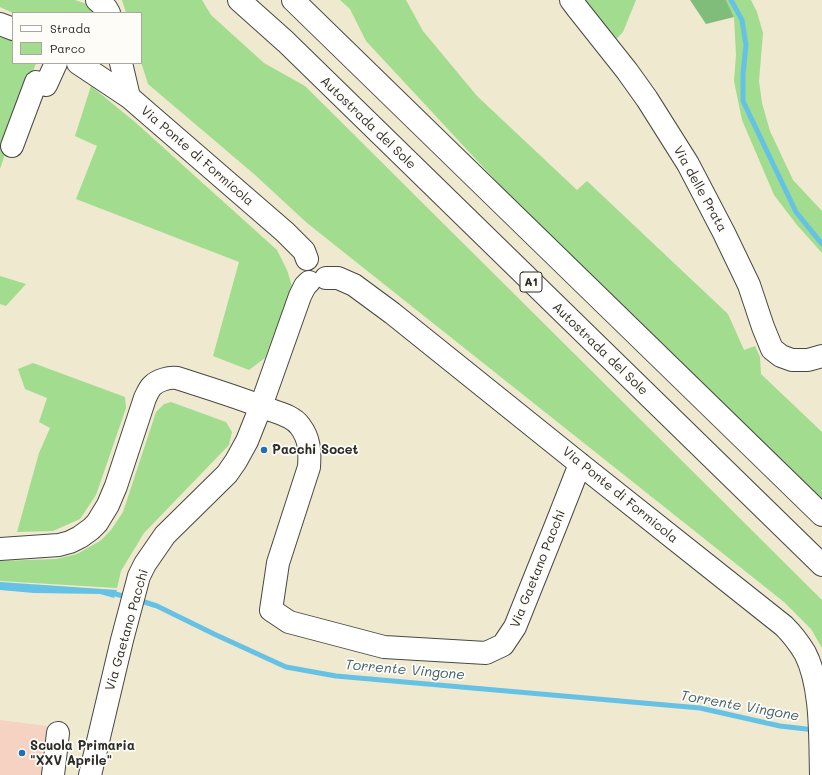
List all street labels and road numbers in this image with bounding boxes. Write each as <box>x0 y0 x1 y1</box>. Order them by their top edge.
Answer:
street label: Autostrada del Sole <box>317 73 419 173</box>
street label: Via Ponte di Formicola <box>137 103 257 209</box>
street label: Via delle Prata <box>670 143 730 235</box>
road number: A1 <box>520 272 542 292</box>
street label: Autostrada del Sole <box>549 299 651 399</box>
street label: Via Ponte di Formicola <box>559 444 681 546</box>
street label: Via Gaetano Pacchi <box>507 508 569 630</box>
street label: Via Gaetano Pacchi <box>102 567 152 693</box>

